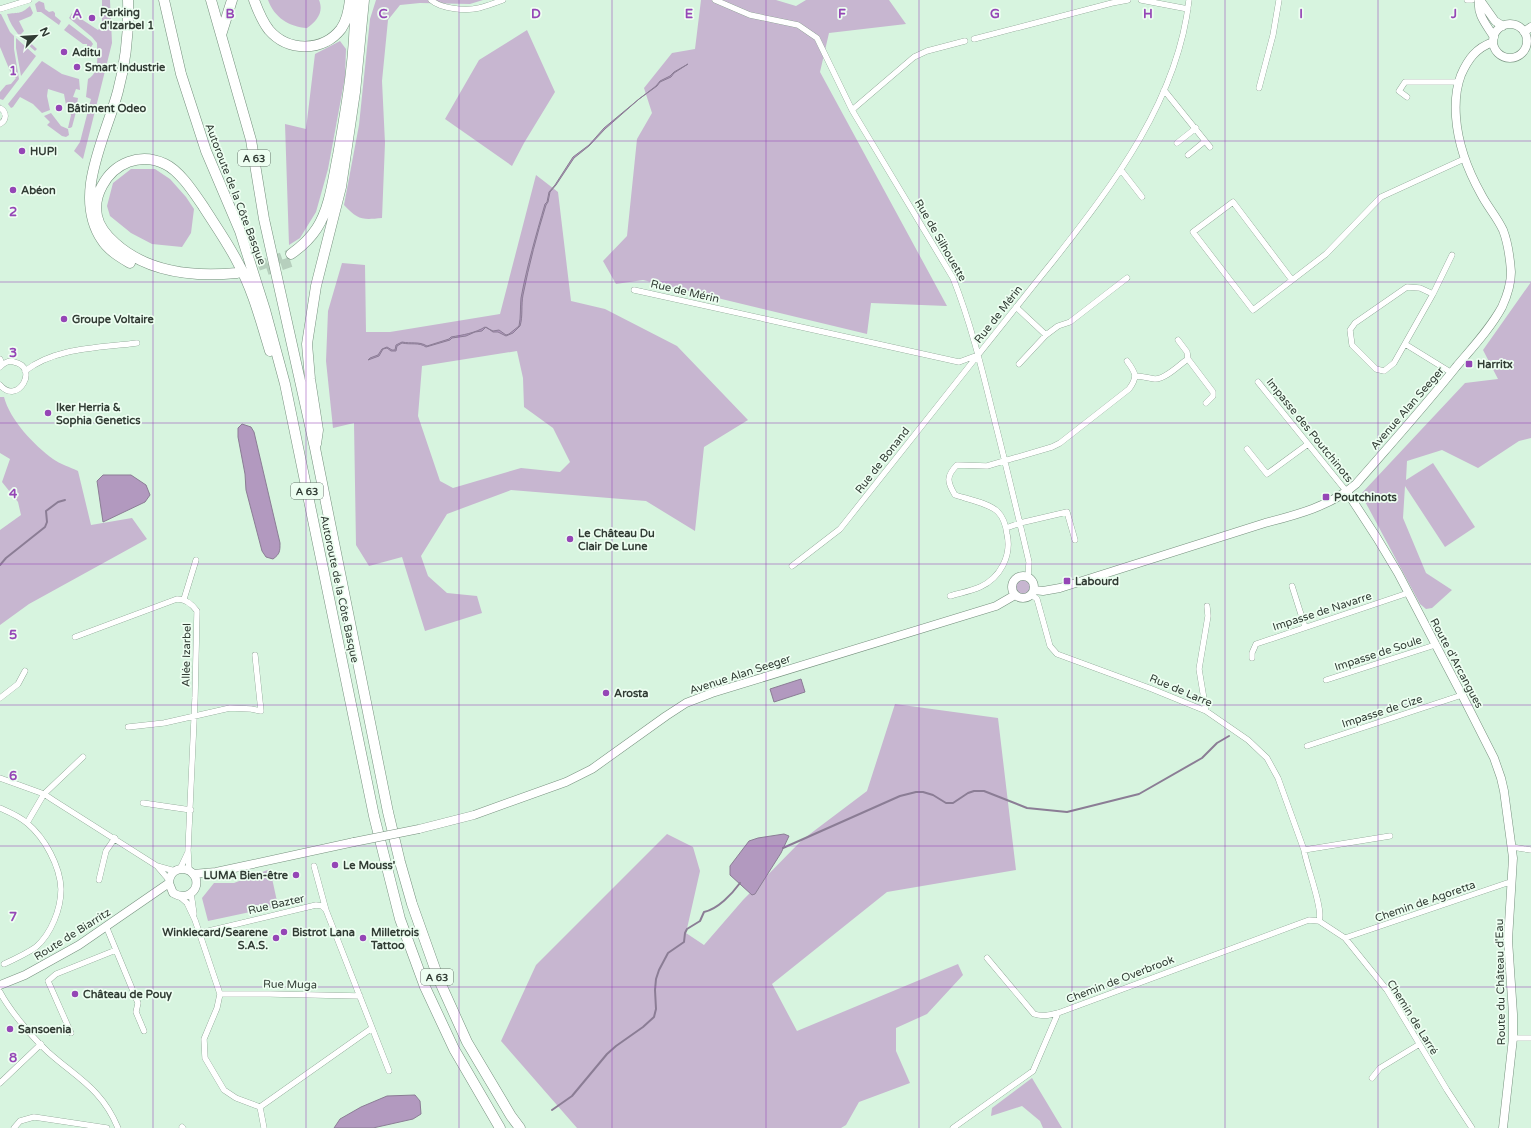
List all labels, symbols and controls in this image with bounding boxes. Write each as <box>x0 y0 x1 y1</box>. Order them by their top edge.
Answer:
text: A <box>72 6 82 22</box>
place label: Parking d'Izarbel 1 <box>100 6 154 32</box>
text: B <box>225 6 235 22</box>
text: C <box>378 6 388 22</box>
text: D <box>531 6 541 22</box>
text: E <box>685 6 693 22</box>
text: F <box>838 6 846 22</box>
text: G <box>990 6 1000 22</box>
text: H <box>1143 6 1153 22</box>
text: I <box>1299 6 1303 22</box>
text: J <box>1450 6 1457 22</box>
marker: Parking d'Izarbel 1 <box>87 13 97 23</box>
north arrow <box>16 16 56 56</box>
text: N <box>37 25 52 39</box>
place label: Aditu <box>72 46 101 59</box>
marker: Aditu <box>59 47 69 57</box>
place label: Smart Industrie <box>85 61 166 74</box>
marker: Smart Industrie <box>72 62 82 72</box>
text: 1 <box>9 63 17 79</box>
place label: Bâtiment Odeo <box>67 102 146 115</box>
marker: Bâtiment Odeo <box>54 103 64 113</box>
street label: Autoroute de la Côte Basque <box>203 122 269 267</box>
place label: HUPI <box>30 145 57 158</box>
marker: HUPI <box>17 146 27 156</box>
road number: A 63 <box>238 150 270 166</box>
place label: Abéon <box>21 184 56 197</box>
marker: Abéon <box>8 185 18 195</box>
street label: Rue de Silhouette <box>912 197 969 284</box>
text: 2 <box>9 204 17 220</box>
street label: Rue de Mérin <box>649 277 720 306</box>
street label: Rue de Mérin <box>972 283 1025 346</box>
place label: Groupe Voltaire <box>72 313 154 327</box>
marker: Groupe Voltaire <box>59 314 69 324</box>
text: 3 <box>9 345 17 361</box>
place label: Harritx <box>1477 358 1513 371</box>
marker: Harritx <box>1464 359 1474 369</box>
street label: Avenue Alan Seeger <box>1368 364 1447 452</box>
street label: Impasse des Poutchinots <box>1264 376 1356 485</box>
place label: Iker Herria & Sophia Genetics <box>56 401 141 428</box>
marker: Iker Herria & Sophia Genetics <box>43 408 53 418</box>
street label: Rue de Bonand <box>853 425 912 496</box>
road number: A 63 <box>291 483 323 499</box>
text: 4 <box>9 486 18 502</box>
place label: Poutchinots <box>1334 491 1398 504</box>
marker: Poutchinots <box>1321 492 1331 502</box>
street label: Autoroute de la Côte Basque <box>318 514 361 664</box>
place label: Le Château Du Clair De Lune <box>578 527 655 553</box>
marker: Le Château Du Clair De Lune <box>565 534 575 544</box>
place label: Labourd <box>1075 575 1119 588</box>
marker: Labourd <box>1062 576 1072 586</box>
street label: Impasse de Navarre <box>1271 589 1373 634</box>
street label: Route d'Arcangues <box>1427 616 1486 710</box>
street label: Allée Izarbel <box>179 623 194 687</box>
text: 5 <box>9 627 17 643</box>
street label: Impasse de Soule <box>1333 633 1423 674</box>
street label: Avenue Alan Seeger <box>688 652 793 697</box>
street label: Rue de Larre <box>1148 671 1214 709</box>
place label: Arosta <box>614 687 649 700</box>
marker: Arosta <box>601 688 611 698</box>
street label: Impasse de Cize <box>1340 692 1424 731</box>
text: 6 <box>9 768 17 784</box>
place label: Le Mouss' <box>343 859 396 872</box>
marker: Le Mouss' <box>330 860 340 870</box>
place label: LUMA Bien-être <box>203 869 289 882</box>
marker: LUMA Bien-être <box>291 870 301 880</box>
street label: Chemin de Agoretta <box>1373 878 1477 925</box>
street label: Rue Bazter <box>247 892 306 917</box>
street label: Route de Biarritz <box>32 905 113 963</box>
text: 7 <box>9 909 17 925</box>
street label: Route du Château d'Eau <box>1493 919 1508 1045</box>
place label: Winklecard/Searene S.A.S. <box>162 926 269 952</box>
place label: Bistrot Lana <box>292 926 355 939</box>
place label: Milletrois Tattoo <box>370 926 420 952</box>
marker: Bistrot Lana <box>279 927 289 937</box>
marker: Winklecard/Searene S.A.S. <box>271 933 281 943</box>
marker: Milletrois Tattoo <box>358 933 368 943</box>
street label: Chemin de Overbrook <box>1064 953 1176 1006</box>
road number: A 63 <box>421 969 453 985</box>
street label: Chemin de Larré <box>1384 977 1441 1057</box>
street label: Rue Muga <box>263 978 317 991</box>
place label: Château de Pouy <box>83 988 172 1002</box>
marker: Château de Pouy <box>70 989 80 999</box>
place label: Sansoenia <box>18 1023 71 1036</box>
marker: Sansoenia <box>5 1024 15 1034</box>
text: 8 <box>9 1050 17 1066</box>

